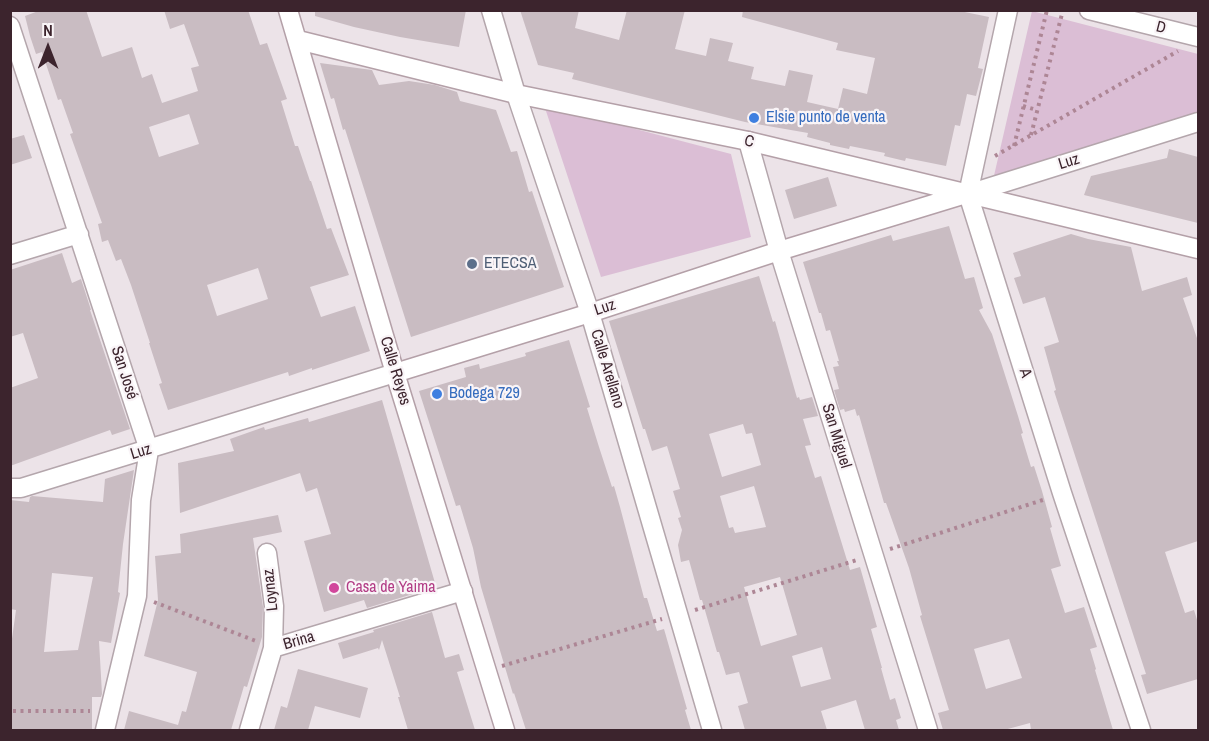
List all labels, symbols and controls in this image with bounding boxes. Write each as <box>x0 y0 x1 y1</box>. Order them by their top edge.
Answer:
north arrow <box>18 18 78 78</box>
street label: D <box>1154 18 1168 38</box>
text: N <box>43 19 53 41</box>
place label: Elsie punto de venta <box>766 108 886 128</box>
marker: Elsie punto de venta <box>747 111 761 125</box>
street label: C <box>742 132 756 152</box>
street label: Luz <box>1056 150 1082 174</box>
place label: ETECSA <box>484 254 536 274</box>
marker: ETECSA <box>465 257 479 271</box>
street label: Luz <box>592 296 618 320</box>
street label: Calle Arellano <box>586 327 628 411</box>
street label: Calle Reyes <box>375 334 415 408</box>
street label: San José <box>106 344 142 402</box>
street label: A <box>1015 366 1035 380</box>
place label: Bodega 729 <box>449 384 520 404</box>
marker: Bodega 729 <box>430 387 444 401</box>
street label: San Miguel <box>817 401 855 471</box>
street label: Luz <box>128 440 154 464</box>
street label: Loynaz <box>259 568 283 612</box>
place label: Casa de Yaima <box>346 578 435 598</box>
marker: Casa de Yaima <box>327 581 341 595</box>
street label: Brina <box>281 627 317 655</box>

